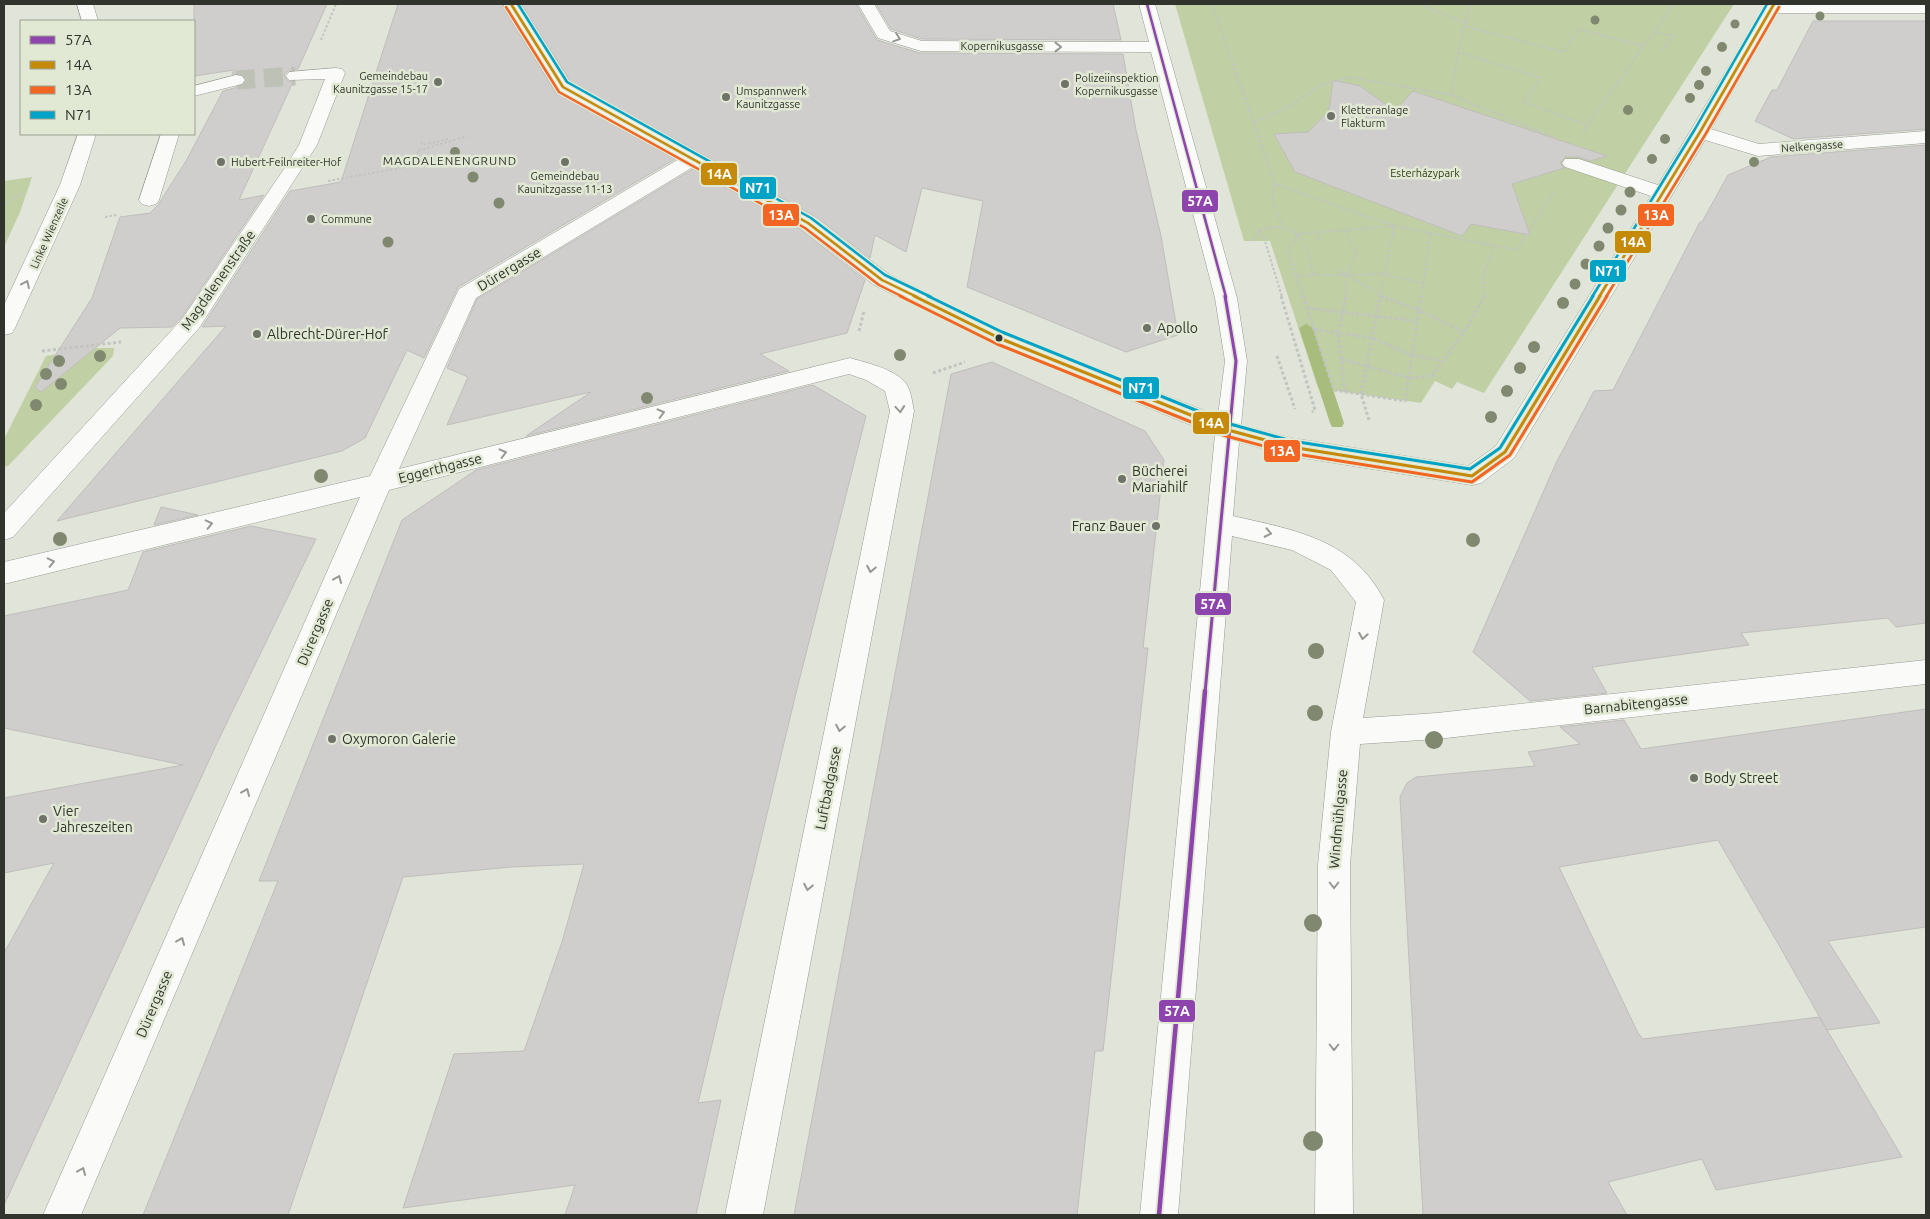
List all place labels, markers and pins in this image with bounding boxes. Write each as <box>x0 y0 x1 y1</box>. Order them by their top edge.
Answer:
place label: Gemeindebau Kaunitzgasse 15-17 <box>333 70 428 95</box>
place label: Polizeiinspektion Kopernikusgasse <box>1075 72 1159 97</box>
marker: Gemeindebau Kaunitzgasse 15-17 <box>432 76 444 88</box>
marker: Polizeiinspektion Kopernikusgasse <box>1059 78 1071 90</box>
place label: Umspannwerk Kaunitzgasse <box>736 85 807 110</box>
marker: Umspannwerk Kaunitzgasse <box>720 91 732 103</box>
place label: Kletteranlage Flakturm <box>1341 104 1408 129</box>
marker: Kletteranlage Flakturm <box>1325 110 1337 122</box>
marker: Hubert-Feilnreiter-Hof <box>215 156 227 168</box>
place label: Hubert-Feilnreiter-Hof <box>231 156 342 168</box>
marker: Gemeindebau Kaunitzgasse 11-13 <box>559 156 571 168</box>
place label: Gemeindebau Kaunitzgasse 11-13 <box>518 170 612 195</box>
marker: Commune <box>305 213 317 225</box>
place label: Commune <box>321 213 372 225</box>
place label: Apollo <box>1157 320 1198 336</box>
marker: Apollo <box>1141 322 1153 334</box>
place label: Albrecht-Dürer-Hof <box>267 326 389 342</box>
marker: Albrecht-Dürer-Hof <box>251 328 263 340</box>
unlabelled marker <box>994 333 1004 343</box>
place label: Bücherei Mariahilf <box>1132 463 1188 495</box>
marker: Bücherei Mariahilf <box>1116 473 1128 485</box>
place label: Franz Bauer <box>1072 518 1147 534</box>
marker: Franz Bauer <box>1150 520 1162 532</box>
place label: Oxymoron Galerie <box>342 731 456 747</box>
marker: Oxymoron Galerie <box>326 733 338 745</box>
place label: Body Street <box>1704 770 1779 786</box>
marker: Body Street <box>1688 772 1700 784</box>
place label: Vier Jahreszeiten <box>53 803 133 835</box>
marker: Vier Jahreszeiten <box>37 813 49 825</box>

